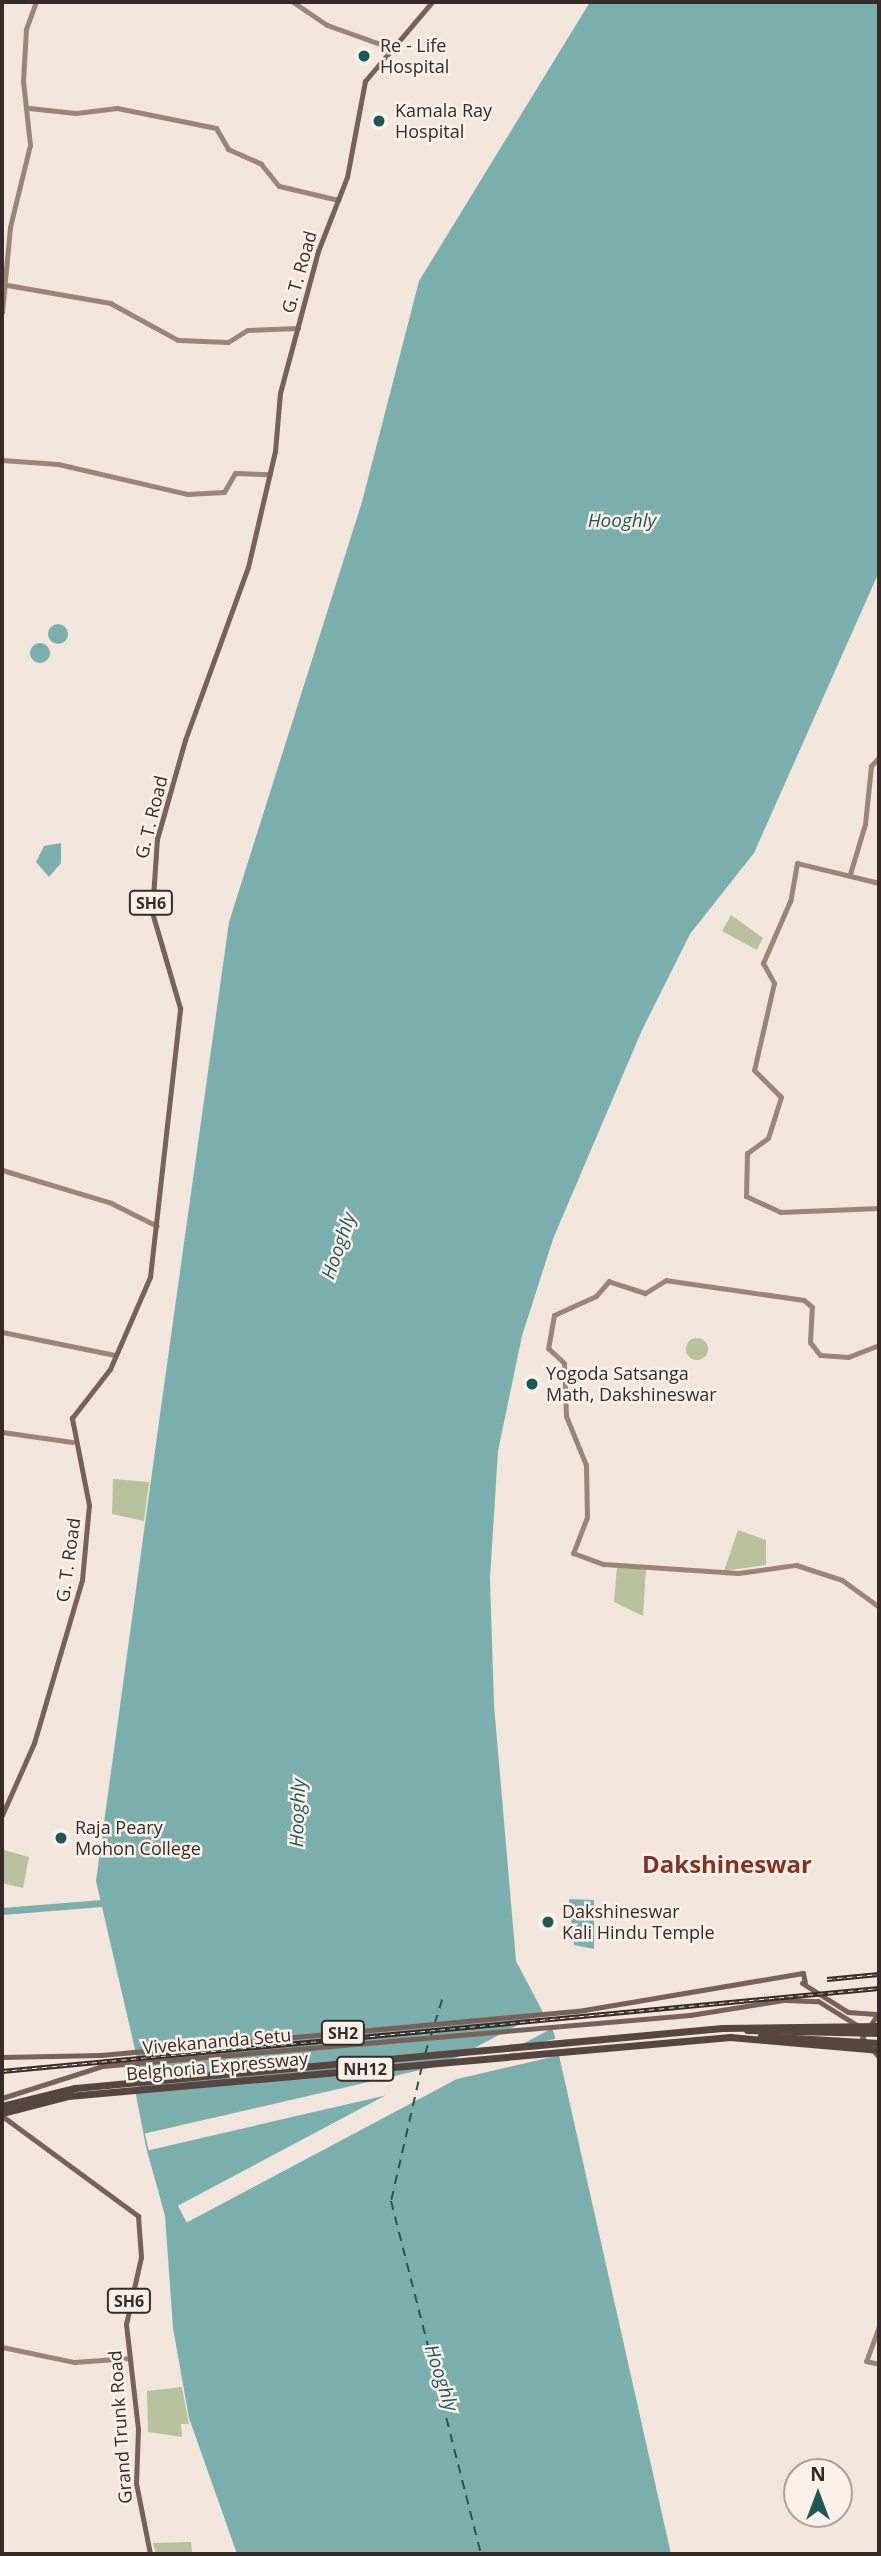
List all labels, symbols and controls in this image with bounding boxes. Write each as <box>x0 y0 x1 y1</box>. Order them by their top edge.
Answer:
place label: Re - Life Hospital <box>380 35 449 78</box>
marker: Re - Life Hospital <box>354 46 374 66</box>
place label: Kamala Ray Hospital <box>395 100 492 142</box>
marker: Kamala Ray Hospital <box>369 111 389 131</box>
street label: G. T. Road <box>277 228 321 316</box>
water label: Hooghly <box>588 510 656 532</box>
street label: G. T. Road <box>130 773 172 861</box>
road number: SH6 <box>128 890 174 916</box>
water label: Hooghly <box>317 1210 361 1282</box>
place label: Yogoda Satsanga Math, Dakshineswar <box>546 1363 717 1406</box>
marker: Yogoda Satsanga Math, Dakshineswar <box>524 1376 540 1392</box>
street label: G. T. Road <box>51 1517 85 1603</box>
water label: Hooghly <box>285 1778 311 1848</box>
place label: Raja Peary Mohon College <box>75 1817 201 1860</box>
marker: Raja Peary Mohon College <box>53 1830 69 1846</box>
district label: Dakshineswar <box>642 1850 812 1878</box>
place label: Dakshineswar Kali Hindu Temple <box>562 1901 715 1944</box>
marker: Dakshineswar Kali Hindu Temple <box>540 1914 556 1930</box>
road number: SH2 <box>320 2021 366 2046</box>
street label: Vivekananda Setu <box>142 2024 292 2058</box>
street label: Belghoria Expressway <box>125 2047 309 2085</box>
road number: NH12 <box>335 2056 395 2082</box>
road number: SH6 <box>106 2288 152 2314</box>
water label: Hooghly <box>420 2342 462 2414</box>
street label: Grand Trunk Road <box>104 2350 136 2504</box>
north arrow <box>783 2458 853 2528</box>
text: N <box>810 2461 826 2487</box>

